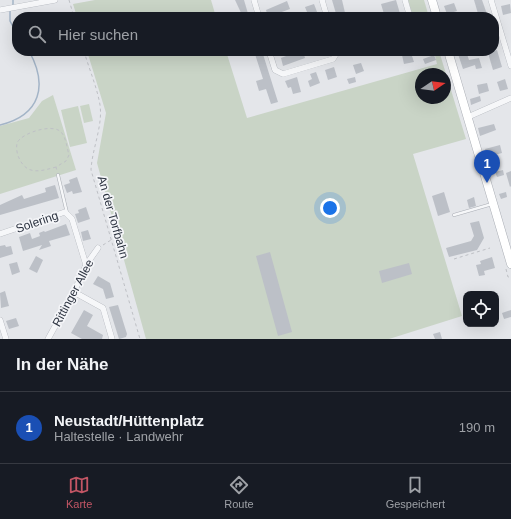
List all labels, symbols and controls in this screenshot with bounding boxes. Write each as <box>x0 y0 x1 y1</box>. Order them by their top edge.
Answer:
search box <box>12 12 499 56</box>
icon: search <box>26 23 48 45</box>
text: Hier suchen <box>58 26 138 43</box>
north arrow <box>415 68 451 104</box>
pin: 1 <box>474 150 500 183</box>
street label: An der Torfbahn <box>95 174 131 260</box>
your location <box>320 198 340 218</box>
street label: Solering <box>14 208 60 236</box>
street label: Rittinger Allee <box>49 257 97 329</box>
map controls <box>463 291 499 327</box>
button: locate <box>463 291 499 327</box>
text: In der Nähe <box>16 355 109 374</box>
text: Neustadt/Hüttenplatz <box>54 412 204 429</box>
text: 1 <box>25 420 33 435</box>
text: 190 m <box>459 420 495 435</box>
text: Haltestelle · Landwehr <box>54 429 183 444</box>
tab: Karte <box>66 474 92 510</box>
tab: Route <box>224 474 254 510</box>
tab: Gespeichert <box>386 474 445 510</box>

